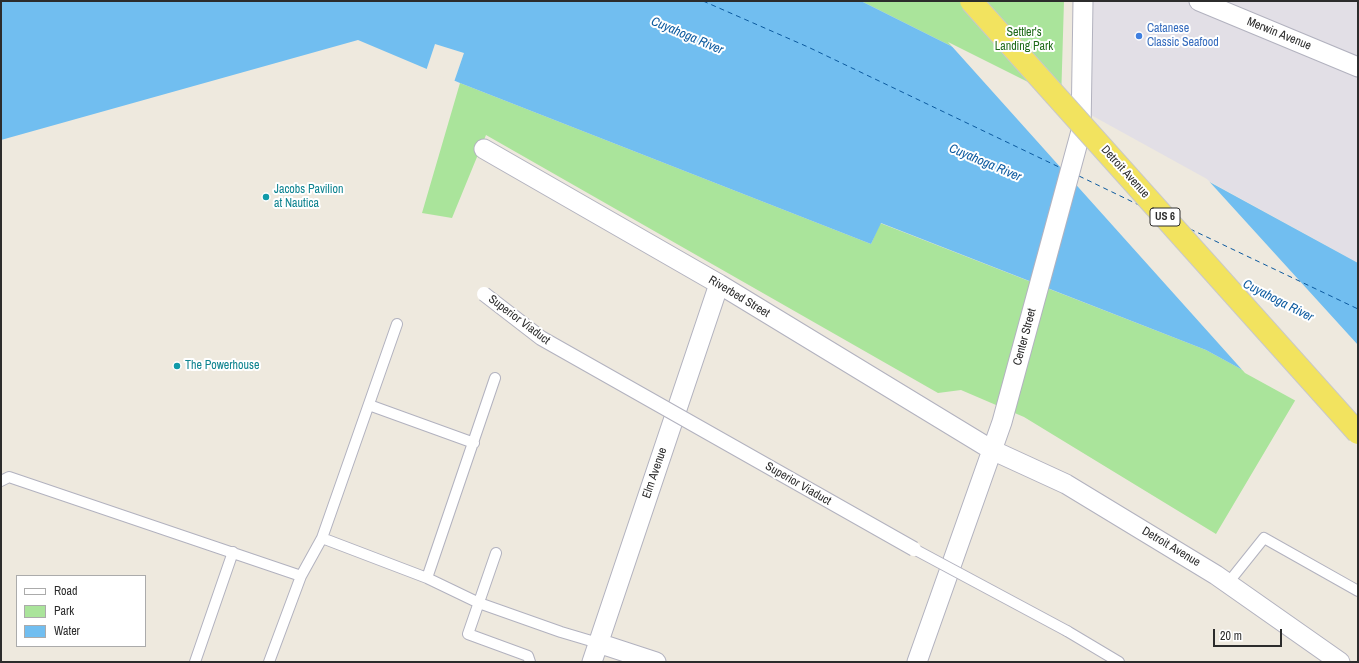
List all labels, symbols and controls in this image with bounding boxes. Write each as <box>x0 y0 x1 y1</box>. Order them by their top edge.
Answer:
water label: Cuyahoga River <box>649 14 725 58</box>
street label: Merwin Avenue <box>1245 15 1313 53</box>
place label: Catanese Classic Seafood <box>1147 22 1219 50</box>
park label: Settler's Landing Park <box>995 26 1053 54</box>
marker: Catanese Classic Seafood <box>1134 31 1144 41</box>
water label: Cuyahoga River <box>947 141 1023 185</box>
street label: Detroit Avenue <box>1098 143 1152 201</box>
place label: Jacobs Pavilion at Nautica <box>274 183 343 211</box>
marker: Jacobs Pavilion at Nautica <box>261 192 271 202</box>
road number: US 6 <box>1150 208 1180 226</box>
street label: Riverbed Street <box>706 273 772 321</box>
water label: Cuyahoga River <box>1240 277 1316 325</box>
street label: Superior Viaduct <box>485 292 553 348</box>
street label: Center Street <box>1010 307 1040 367</box>
place label: The Powerhouse <box>185 359 259 373</box>
marker: The Powerhouse <box>172 361 182 371</box>
street label: Elm Avenue <box>640 446 670 500</box>
street label: Superior Viaduct <box>762 459 834 509</box>
street label: Detroit Avenue <box>1139 524 1203 570</box>
legend <box>16 575 146 647</box>
text: Road <box>54 583 78 599</box>
text: Park <box>54 603 74 619</box>
scale bar <box>1215 621 1284 647</box>
text: Water <box>54 623 80 639</box>
text: 20 m <box>1220 628 1242 644</box>

